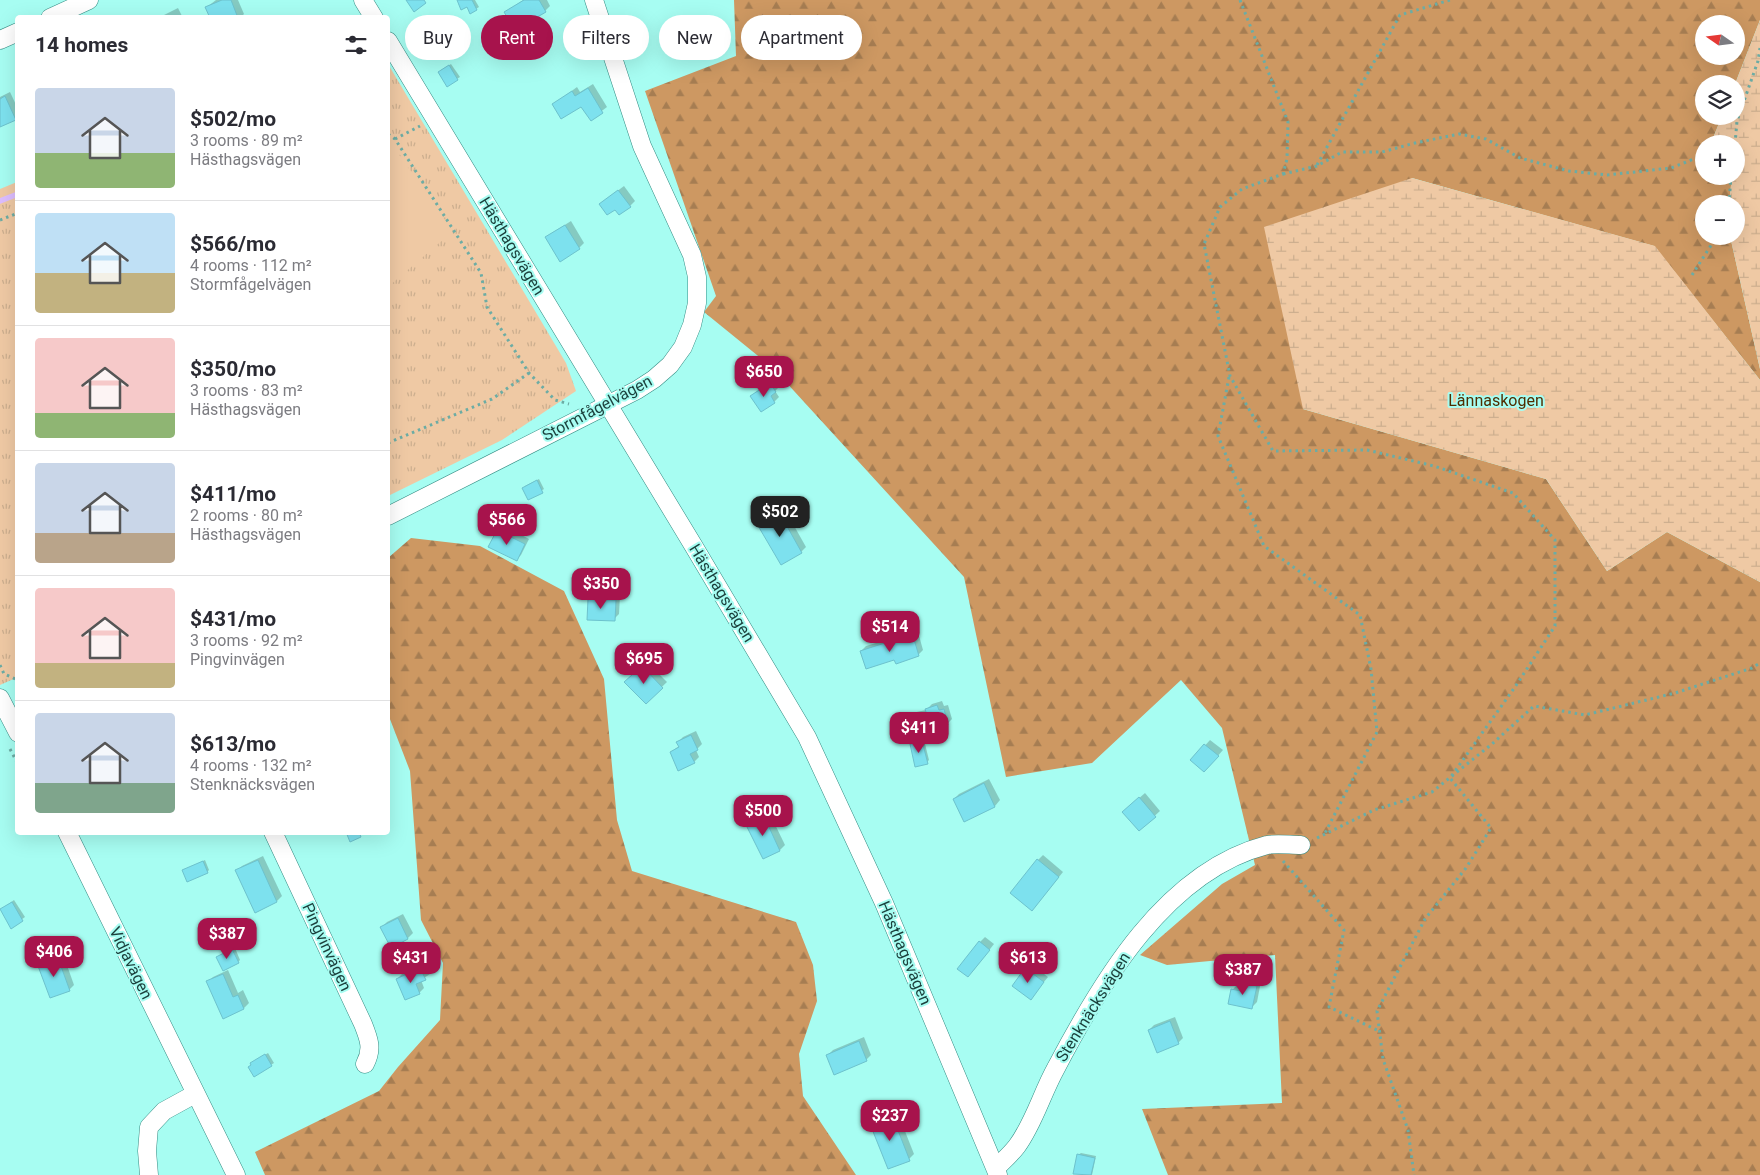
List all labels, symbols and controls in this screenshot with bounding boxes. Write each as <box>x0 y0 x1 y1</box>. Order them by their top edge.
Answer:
chip: Buy <box>405 15 471 60</box>
chip: Rent <box>481 15 553 60</box>
chip: Filters <box>563 15 649 60</box>
chip: New <box>659 15 731 60</box>
chip: Apartment <box>741 15 862 60</box>
north arrow <box>1695 15 1745 65</box>
map controls <box>1695 15 1745 245</box>
icon: filters <box>342 31 370 59</box>
text: 14 homes <box>35 33 128 57</box>
button: layers <box>1695 75 1745 125</box>
text: $502/mo <box>190 107 276 131</box>
icon: home <box>75 108 135 168</box>
text: 3 rooms · 89 m² <box>190 131 303 150</box>
button: + <box>1695 135 1745 185</box>
text: Hästhagsvägen <box>190 150 301 169</box>
street label: Hästhagsvägen <box>475 194 549 298</box>
button: − <box>1695 195 1745 245</box>
text: $566/mo <box>190 232 276 256</box>
icon: home <box>75 233 135 293</box>
text: 4 rooms · 112 m² <box>190 256 312 275</box>
text: Stormfågelvägen <box>190 275 311 294</box>
pin: $650 <box>734 356 794 398</box>
text: $350/mo <box>190 357 276 381</box>
icon: home <box>75 358 135 418</box>
text: $650 <box>746 362 782 381</box>
street label: Stormfågelvägen <box>539 371 655 445</box>
text: 3 rooms · 83 m² <box>190 381 303 400</box>
park label: Lännaskogen <box>1448 391 1544 410</box>
text: Hästhagsvägen <box>190 400 301 419</box>
text: $411/mo <box>190 482 276 506</box>
icon: home <box>75 483 135 543</box>
pin: $502 <box>750 496 810 538</box>
text: $502 <box>762 502 798 521</box>
pin: $566 <box>477 504 537 546</box>
text: 2 rooms · 80 m² <box>190 506 303 525</box>
text: $566 <box>489 510 525 529</box>
text: Hästhagsvägen <box>190 525 301 544</box>
street label: Hästhagsvägen <box>685 541 759 645</box>
pin: $350 <box>571 568 631 610</box>
text: $350 <box>583 574 619 593</box>
text: $431/mo <box>190 607 276 631</box>
icon: home <box>75 608 135 668</box>
pin: $514 <box>860 610 920 653</box>
text: $514 <box>872 617 908 636</box>
text: 3 rooms · 92 m² <box>190 631 303 650</box>
pin: $695 <box>614 642 674 685</box>
text: $695 <box>626 649 662 668</box>
text: Pingvinvägen <box>190 650 285 669</box>
pin: $411 <box>889 712 949 754</box>
text: $411 <box>901 718 937 737</box>
text: $613/mo <box>190 732 276 756</box>
icon: home <box>75 733 135 793</box>
text: 4 rooms · 132 m² <box>190 756 312 775</box>
text: Stenknäcksvägen <box>190 775 315 794</box>
pin: $500 <box>733 794 793 837</box>
text: $500 <box>745 801 781 820</box>
street label: Hästhagsvägen <box>875 898 935 1008</box>
street label: Pingvinvägen <box>298 900 356 994</box>
pin: $387 <box>197 918 257 960</box>
street label: Vidjavägen <box>105 924 157 1002</box>
text: $387 <box>209 924 245 943</box>
pin: $406 <box>24 936 84 978</box>
text: $406 <box>36 942 72 961</box>
pin: $431 <box>381 942 441 984</box>
pin: $613 <box>998 942 1058 984</box>
text: $431 <box>393 948 429 967</box>
text: $613 <box>1010 948 1046 967</box>
street label: Stenknäcksvägen <box>1052 949 1134 1065</box>
pin: $387 <box>1213 954 1273 996</box>
text: $387 <box>1225 960 1261 979</box>
pin: $237 <box>860 1100 920 1142</box>
text: $237 <box>872 1106 908 1125</box>

